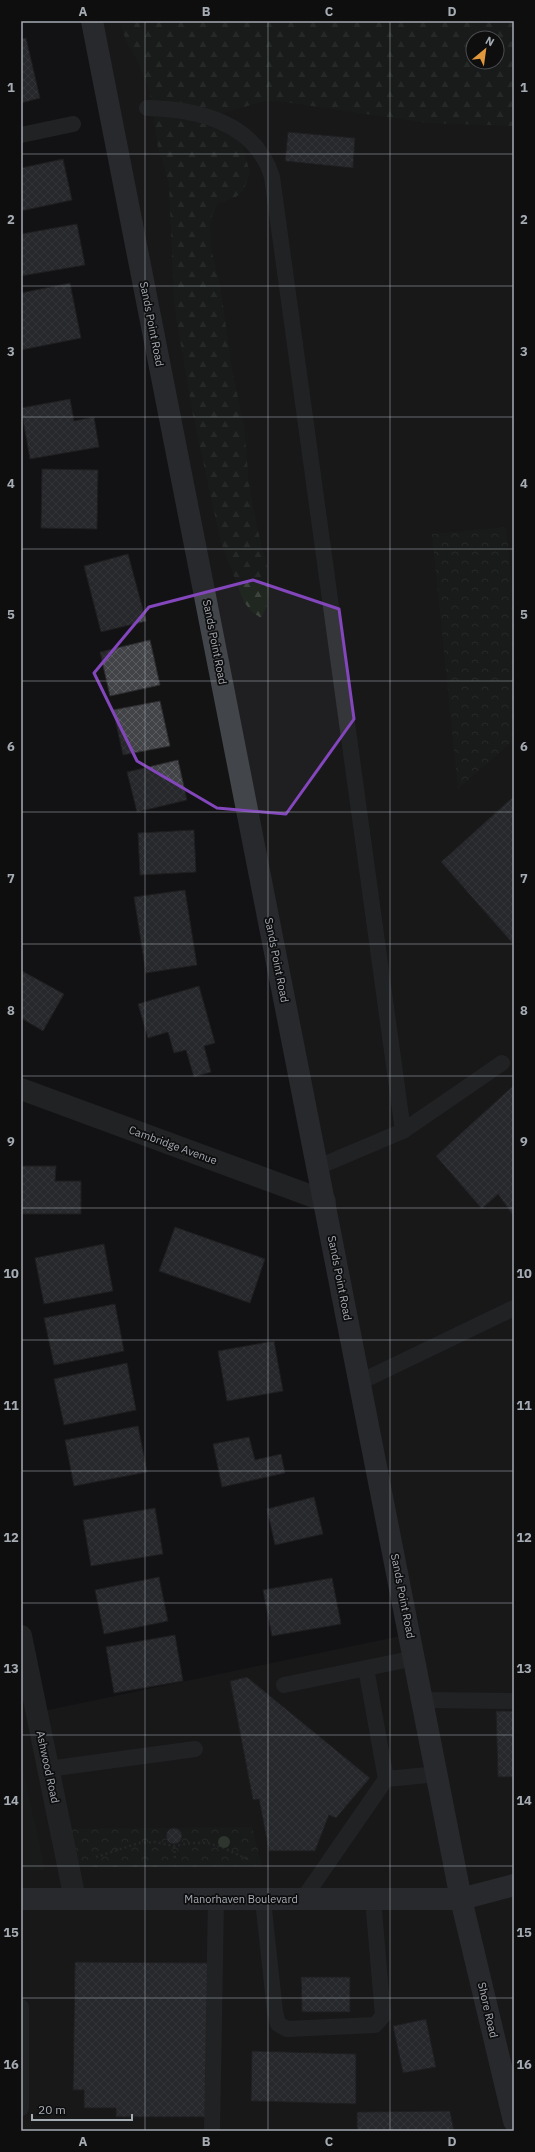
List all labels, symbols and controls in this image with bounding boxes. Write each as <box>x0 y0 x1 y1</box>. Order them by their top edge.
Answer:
text: A <box>79 3 88 20</box>
text: B <box>202 3 211 20</box>
text: C <box>325 3 334 20</box>
text: D <box>447 3 457 20</box>
north arrow <box>465 30 505 70</box>
text: N <box>483 33 497 49</box>
text: 1 <box>7 79 15 96</box>
text: 1 <box>520 79 528 96</box>
text: 2 <box>7 211 15 228</box>
text: 2 <box>520 211 528 228</box>
street label: Sands Point Road <box>137 280 167 368</box>
text: 3 <box>7 343 15 360</box>
text: 3 <box>520 343 528 360</box>
text: 4 <box>7 475 15 492</box>
text: 4 <box>520 475 528 492</box>
street label: Sands Point Road <box>200 598 230 686</box>
text: 5 <box>7 606 15 623</box>
text: 5 <box>520 606 528 623</box>
text: 6 <box>7 738 15 755</box>
text: 6 <box>520 738 528 755</box>
text: 7 <box>7 870 15 887</box>
text: 7 <box>520 870 528 887</box>
street label: Sands Point Road <box>262 916 292 1004</box>
text: 8 <box>7 1002 15 1019</box>
text: 8 <box>520 1002 528 1019</box>
street label: Cambridge Avenue <box>127 1123 219 1167</box>
text: 9 <box>7 1133 15 1150</box>
text: 9 <box>520 1133 528 1150</box>
street label: Sands Point Road <box>325 1234 355 1322</box>
text: 10 <box>3 1265 19 1282</box>
text: 10 <box>516 1265 532 1282</box>
text: 11 <box>3 1397 19 1414</box>
text: 11 <box>516 1397 532 1414</box>
text: 12 <box>3 1529 19 1546</box>
text: 12 <box>516 1529 532 1546</box>
street label: Sands Point Road <box>388 1552 418 1640</box>
text: 13 <box>3 1660 19 1677</box>
text: 13 <box>516 1660 532 1677</box>
street label: Ashwood Road <box>34 1730 62 1804</box>
text: 14 <box>3 1792 19 1809</box>
text: 14 <box>516 1792 532 1809</box>
street label: Manorhaven Boulevard <box>184 1892 298 1906</box>
text: 15 <box>3 1924 19 1941</box>
text: 15 <box>516 1924 532 1941</box>
street label: Shore Road <box>475 1981 501 2039</box>
text: 16 <box>3 2056 19 2073</box>
text: 16 <box>516 2056 532 2073</box>
scale bar <box>32 2096 132 2122</box>
text: 20 m <box>38 2102 66 2117</box>
text: A <box>79 2133 88 2150</box>
text: B <box>202 2133 211 2150</box>
text: C <box>325 2133 334 2150</box>
text: D <box>447 2133 457 2150</box>

